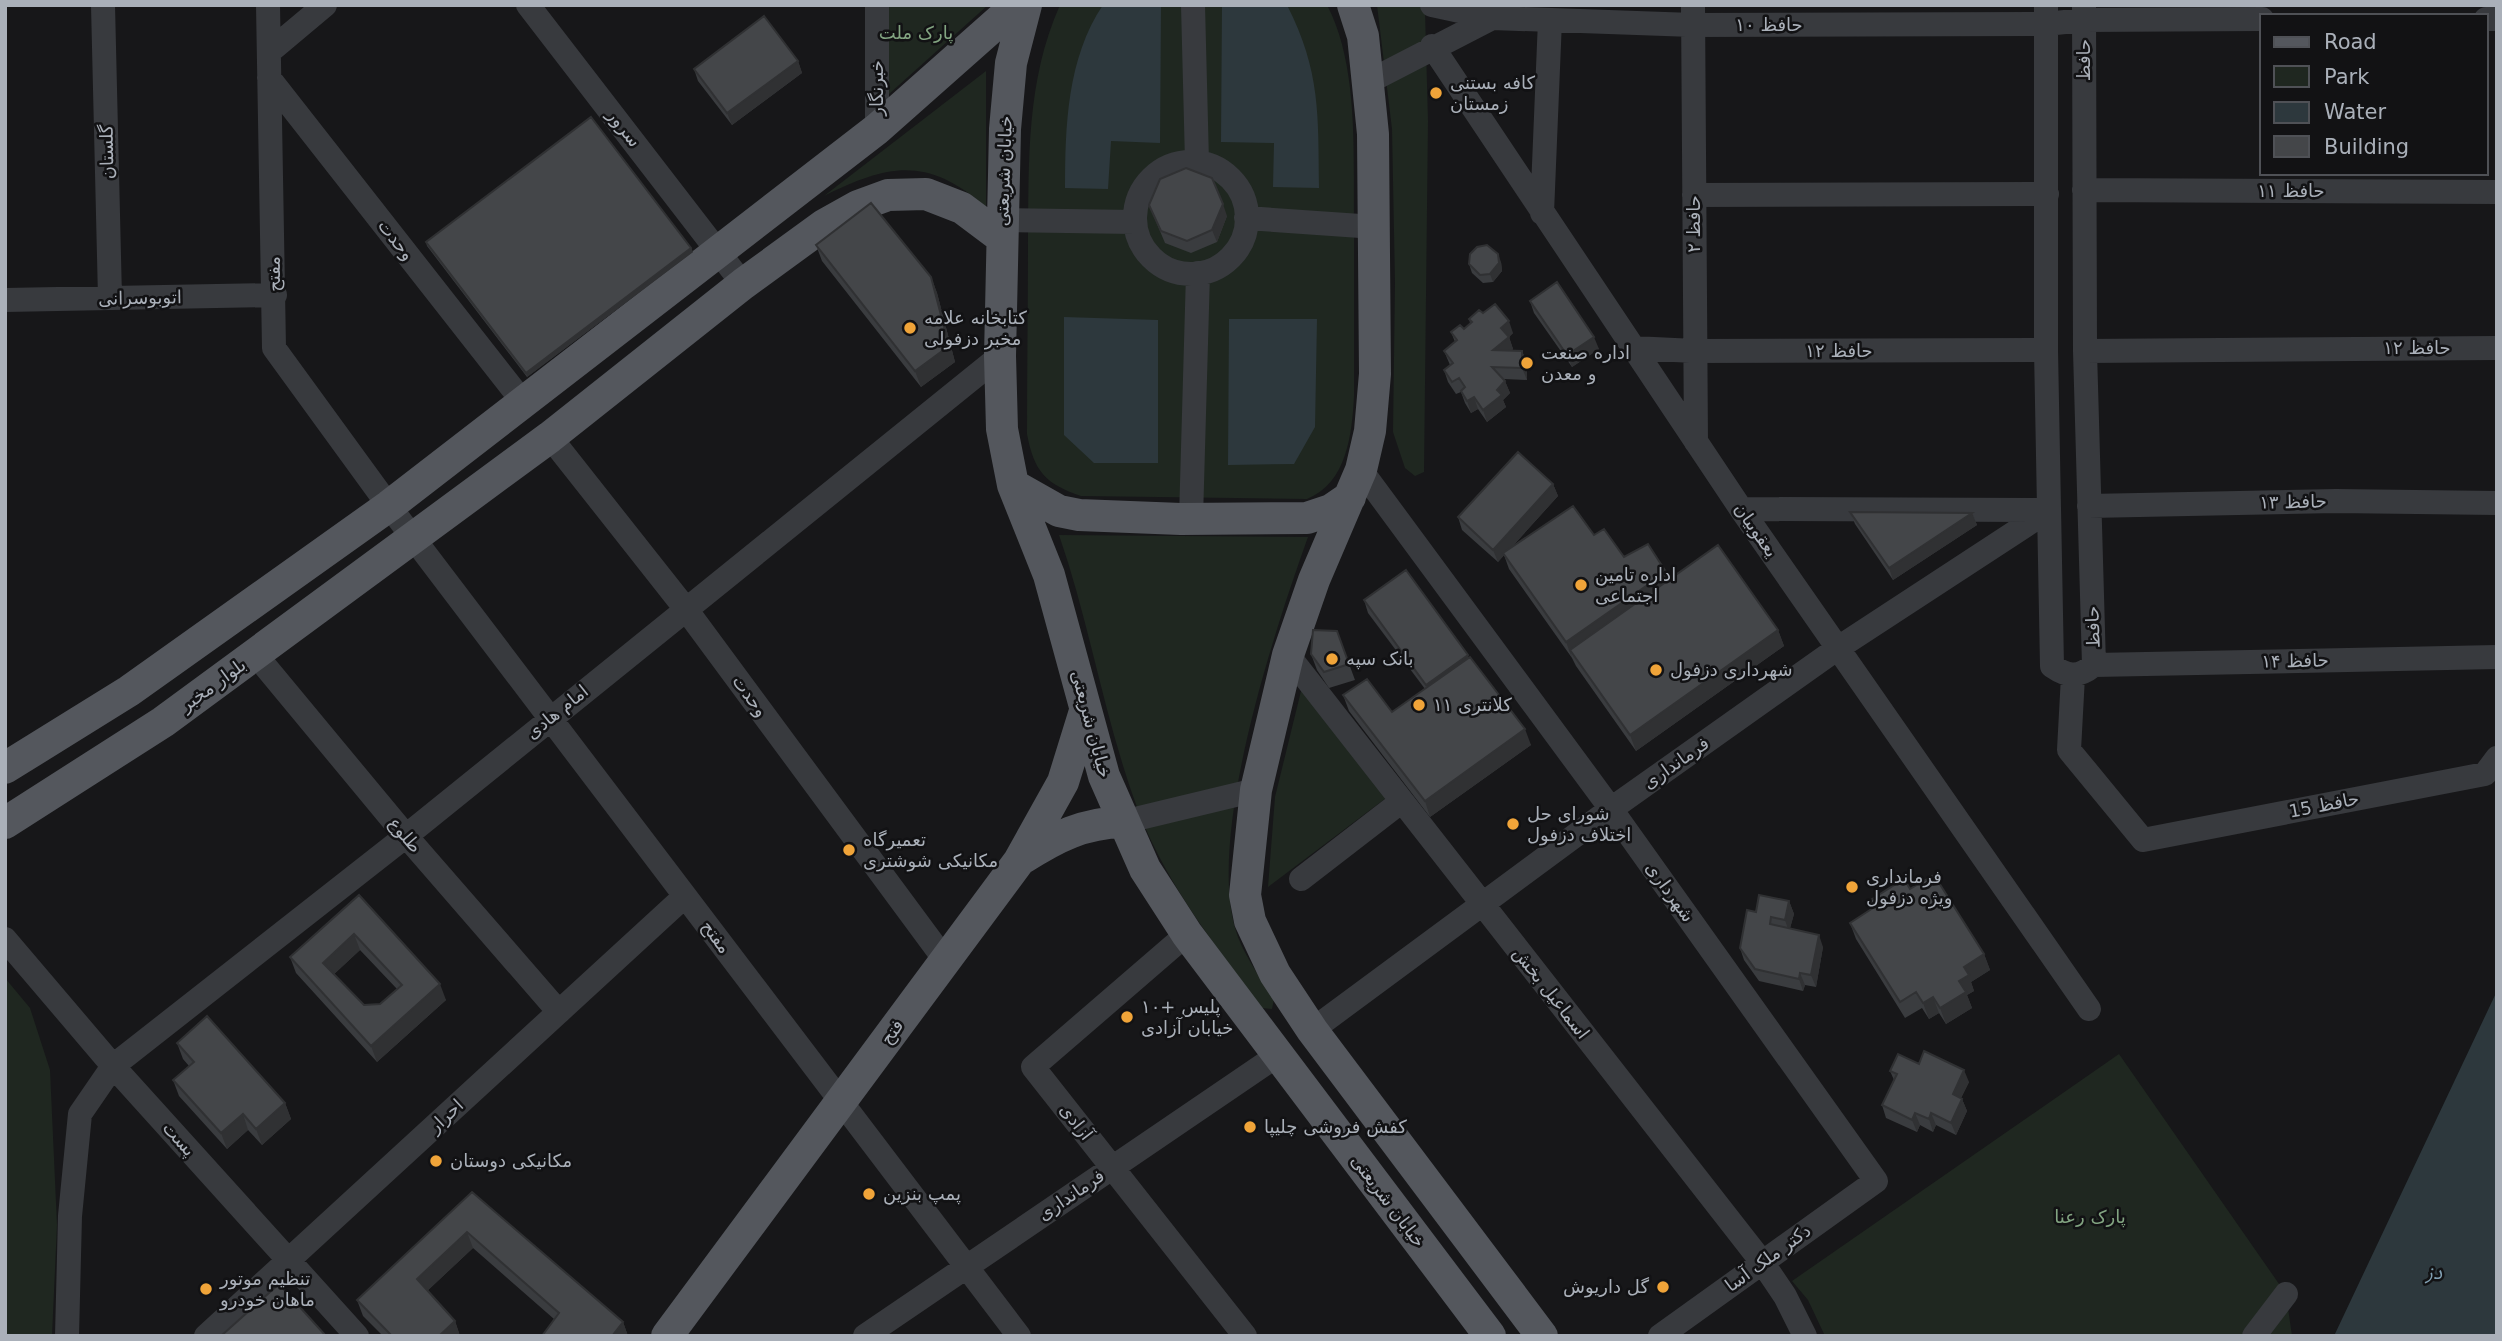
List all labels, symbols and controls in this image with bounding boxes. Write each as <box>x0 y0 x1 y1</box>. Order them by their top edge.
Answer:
street label: حافظ ۱۰ <box>1735 14 1803 35</box>
legend <box>2260 14 2488 175</box>
park label: پارک ملت <box>879 22 953 44</box>
text: Road <box>2324 30 2377 54</box>
street label: حافظ <box>2073 39 2094 81</box>
street label: خبرنگار <box>866 60 888 117</box>
text: Park <box>2324 65 2370 89</box>
place label: کافه بستنی زمستان <box>1450 72 1535 114</box>
marker: کافه بستنی زمستان <box>1428 85 1444 101</box>
text: Water <box>2324 100 2386 124</box>
street label: سرور <box>602 104 646 151</box>
street label: خیابان شریعتی <box>991 115 1017 227</box>
street label: گلستان <box>96 124 117 180</box>
text: Building <box>2324 135 2409 159</box>
street label: حافظ ۱۱ <box>2257 180 2325 201</box>
street label: حافظ ۲ <box>1683 195 1704 253</box>
street label: وحدت <box>373 215 419 265</box>
street label: مفتح <box>263 256 285 292</box>
street label: اتوبوسرانی <box>98 286 182 310</box>
place label: کتابخانه علامه مخبر دزفولی <box>924 307 1027 350</box>
marker: کتابخانه علامه مخبر دزفولی <box>902 320 918 336</box>
street label: حافظ ۱۲ <box>2383 337 2451 358</box>
street label: حافظ ۱۲ <box>1805 340 1873 361</box>
place label: اداره صنعت و معدن <box>1541 342 1630 385</box>
marker: اداره صنعت و معدن <box>1519 355 1535 371</box>
street label: حافظ ۱۳ <box>2259 490 2327 513</box>
street label: یعقوبیان <box>1729 499 1783 561</box>
place label: اداره تامین اجتماعی <box>1595 564 1676 606</box>
marker: اداره تامین اجتماعی <box>1573 577 1589 593</box>
street label: حافظ <box>2081 606 2104 649</box>
place label: بانک سپه <box>1346 648 1414 670</box>
street label: حافظ ۱۴ <box>2261 649 2329 672</box>
marker: بانک سپه <box>1324 651 1340 667</box>
street label: بلوار مخبر <box>175 654 250 717</box>
place label: شهرداری دزفول <box>1670 659 1793 681</box>
marker: شهرداری دزفول <box>1648 662 1664 678</box>
street label: خیابان شریعتی <box>1066 668 1116 780</box>
street label: وحدت <box>728 671 772 721</box>
street label: امام هادی <box>521 680 592 743</box>
place label: کلانتری ۱۱ <box>1433 694 1512 716</box>
marker: کلانتری ۱۱ <box>1411 697 1427 713</box>
street label: فرمانداری <box>1639 732 1713 794</box>
street label: حافظ 15 <box>2287 787 2361 822</box>
place label: شورای حل اختلاف دزفول <box>1527 803 1631 846</box>
street label: طلوع <box>384 812 426 858</box>
marker: شورای حل اختلاف دزفول <box>1505 816 1521 832</box>
place label: تعمیرگاه مکانیکی شوشتری <box>863 829 998 872</box>
marker: تعمیرگاه مکانیکی شوشتری <box>841 842 857 858</box>
street label: شهرداری <box>1641 858 1699 926</box>
place label: فرمانداری ویژه دزفول <box>1866 866 1952 909</box>
marker: فرمانداری ویژه دزفول <box>1844 879 1860 895</box>
street label: مفتح <box>696 916 736 958</box>
street label: اسماعیل بخش <box>1509 942 1594 1043</box>
place label: پلیس +۱۰ خیابان آزادی <box>1141 996 1233 1038</box>
marker: پلیس +۱۰ خیابان آزادی <box>1119 1009 1135 1025</box>
street label: فتح <box>876 1015 908 1049</box>
street label: احرار <box>423 1094 468 1138</box>
street label: آزادی <box>1056 1099 1099 1145</box>
place label: کفش فروشی چلیپا <box>1264 1116 1407 1138</box>
street label: پست <box>158 1117 200 1161</box>
marker: کفش فروشی چلیپا <box>1242 1119 1258 1135</box>
place label: مکانیکی دوستان <box>450 1150 572 1172</box>
street label: خیابان شریعتی <box>1346 1150 1430 1252</box>
marker: مکانیکی دوستان <box>428 1153 444 1169</box>
street label: فرمانداری <box>1033 1165 1109 1225</box>
place label: پمپ بنزین <box>883 1183 961 1205</box>
marker: پمپ بنزین <box>861 1186 877 1202</box>
park label: پارک رعنا <box>2054 1206 2126 1228</box>
street label: دکتر ملک آسا <box>1720 1219 1815 1296</box>
water label: دز <box>2424 1261 2443 1284</box>
place label: تنظیم موتور ماهان خودرو <box>219 1268 315 1311</box>
place label: گل داریوش <box>1563 1276 1649 1298</box>
marker: گل داریوش <box>1655 1279 1671 1295</box>
marker: تنظیم موتور ماهان خودرو <box>198 1281 214 1297</box>

